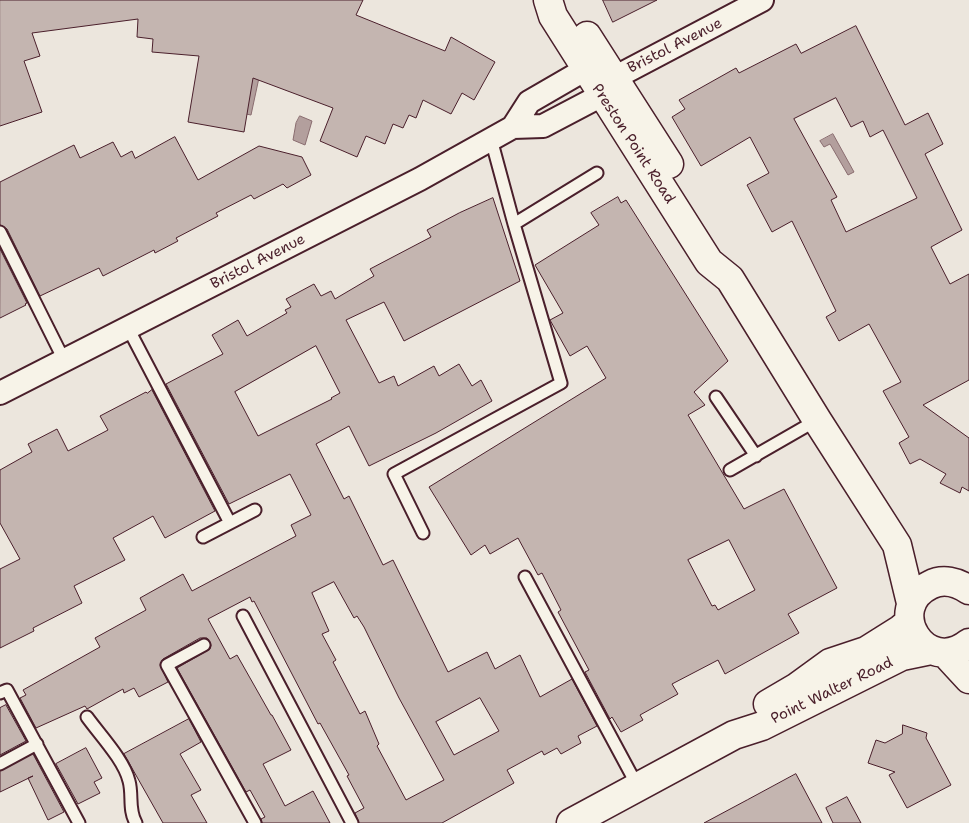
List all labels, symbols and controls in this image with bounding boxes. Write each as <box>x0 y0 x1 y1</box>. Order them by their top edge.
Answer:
street label: Bristol Avenue <box>625 14 725 78</box>
street label: Preston Point Road <box>588 81 678 207</box>
street label: Bristol Avenue <box>208 230 308 294</box>
street label: Point Walter Road <box>768 654 896 728</box>

